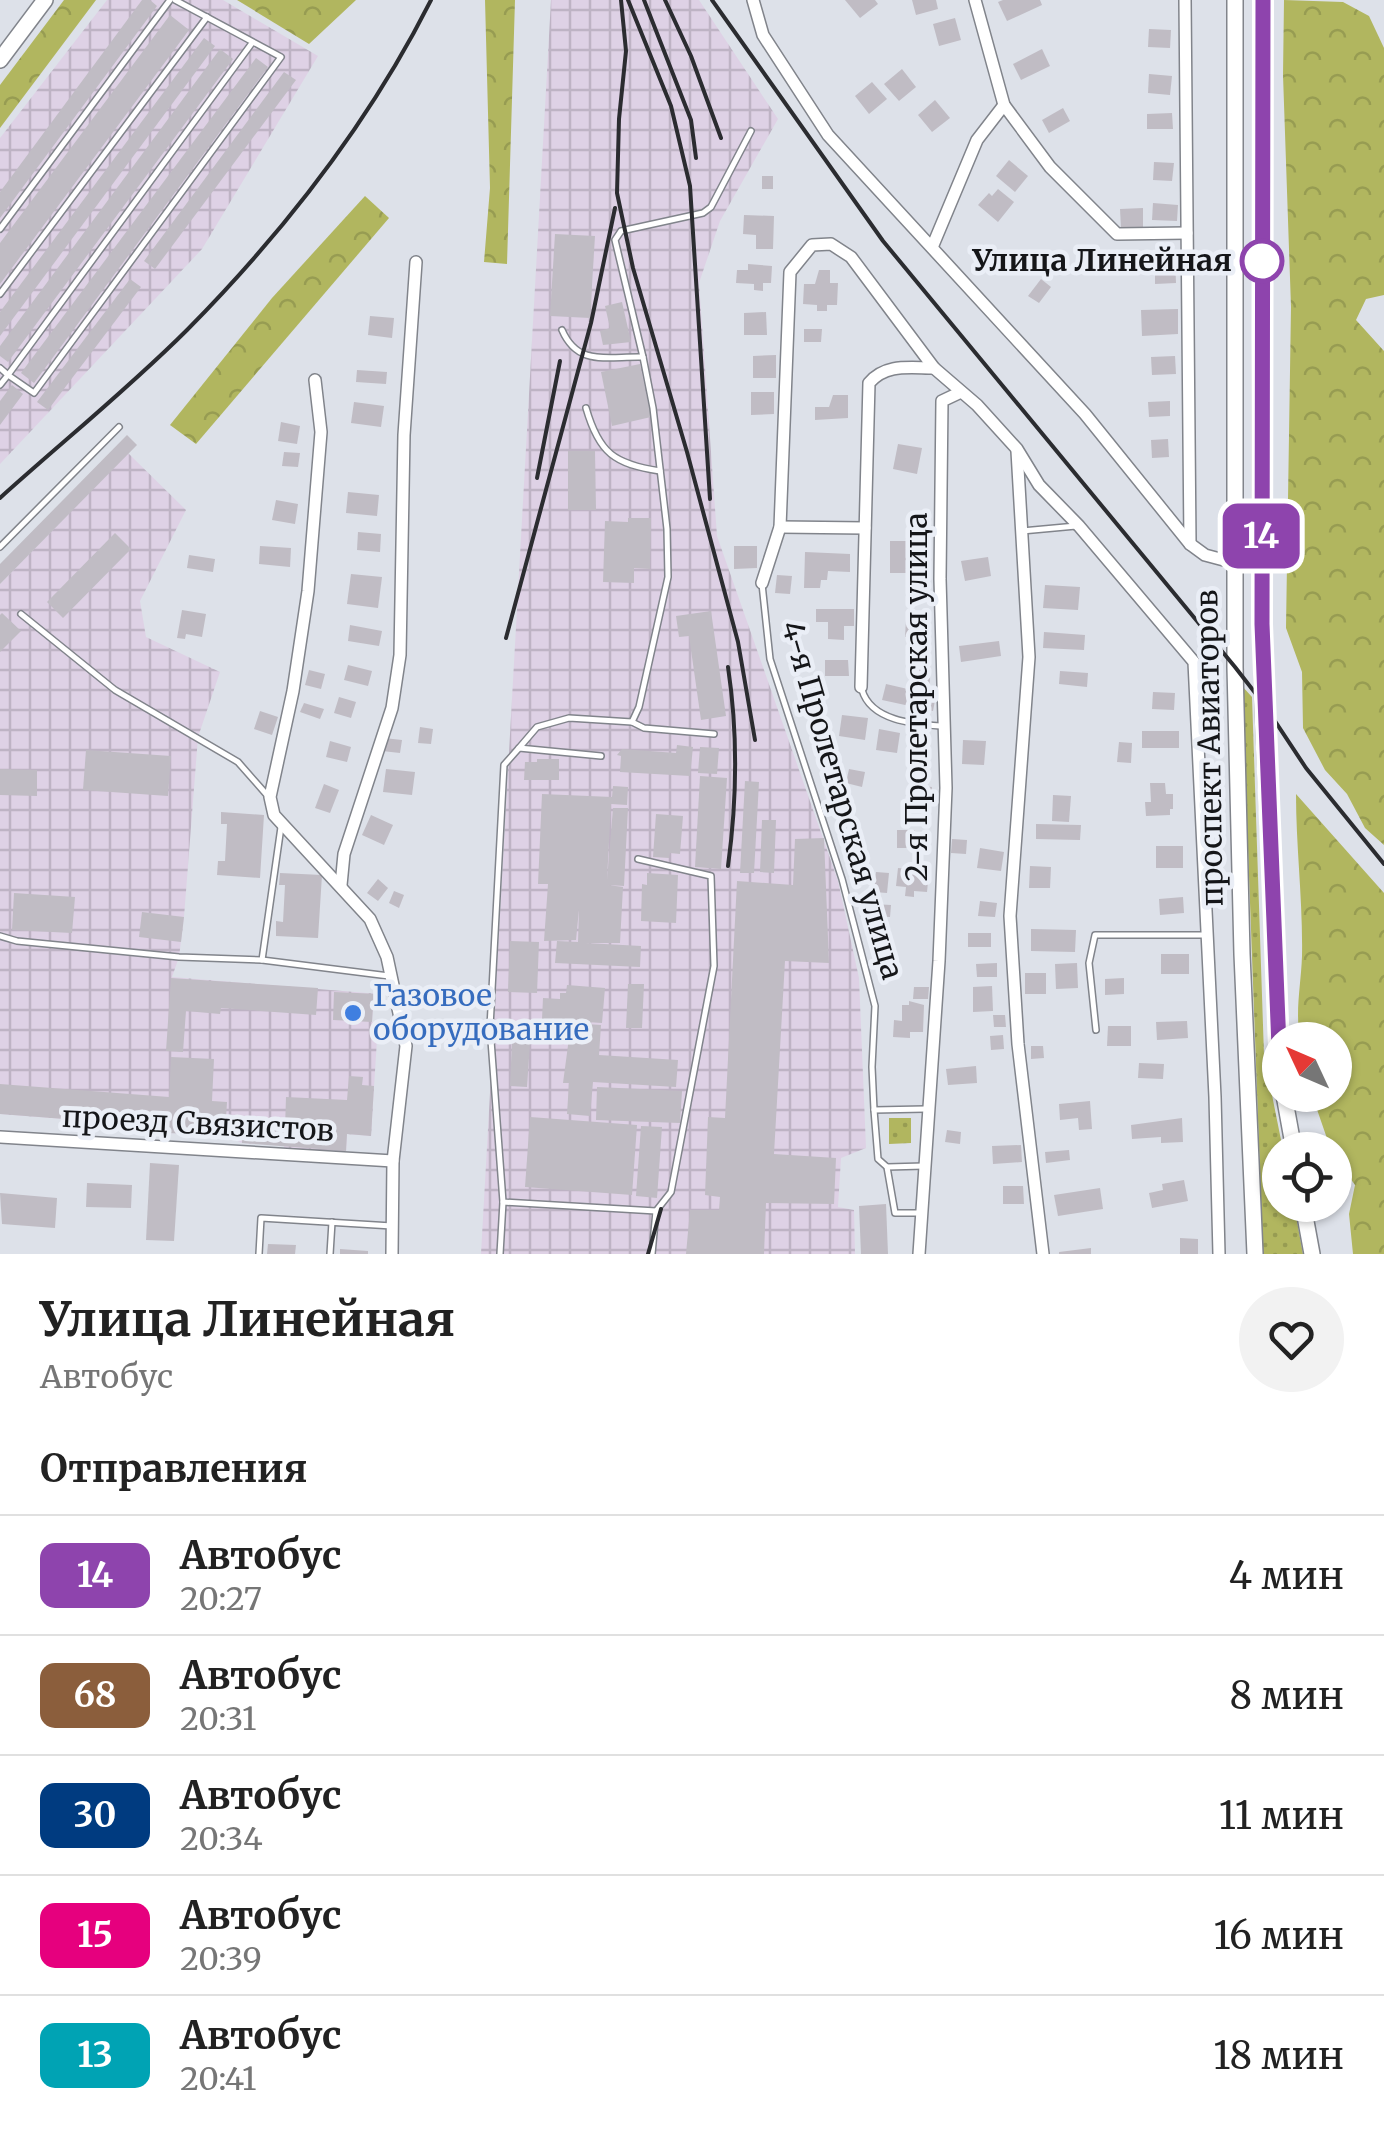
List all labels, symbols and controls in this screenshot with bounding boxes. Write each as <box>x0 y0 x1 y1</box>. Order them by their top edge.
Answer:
marker: Улица Линейная <box>1241 240 1283 282</box>
place label: Улица Линейная <box>972 241 1232 279</box>
line badge: 14 <box>1216 504 1306 568</box>
street label: 2-я Пролетарская улица <box>897 512 935 882</box>
text: 14 <box>1243 514 1279 558</box>
street label: проспект Авиаторов <box>1187 589 1231 907</box>
street label: 4-я Пролетарская улица <box>774 616 912 983</box>
place label: Газовое оборудование <box>373 976 589 1048</box>
marker: Газовое оборудование <box>342 1002 364 1024</box>
north arrow <box>1262 1022 1352 1112</box>
map controls <box>1262 1022 1352 1222</box>
street label: проезд Связистов <box>61 1097 335 1149</box>
button: locate <box>1262 1132 1352 1222</box>
button: heart <box>1239 1287 1344 1392</box>
text: Улица Линейная <box>40 1289 455 1349</box>
text: Автобус <box>40 1357 173 1397</box>
text: Отправления <box>40 1445 307 1492</box>
text: Автобус <box>180 1532 341 1579</box>
text: 4 мин <box>1229 1552 1344 1599</box>
text: 14 <box>77 1553 113 1597</box>
text: 20:27 <box>180 1579 262 1619</box>
text: Автобус <box>180 1652 341 1699</box>
text: 8 мин <box>1229 1672 1344 1719</box>
text: 68 <box>73 1673 117 1717</box>
text: 20:31 <box>180 1699 257 1739</box>
text: Автобус <box>180 1772 341 1819</box>
text: 11 мин <box>1219 1792 1344 1839</box>
text: 30 <box>74 1793 116 1837</box>
text: 20:34 <box>180 1819 263 1859</box>
text: Автобус <box>180 1892 341 1939</box>
text: 16 мин <box>1213 1912 1344 1959</box>
text: 15 <box>77 1913 113 1957</box>
text: 20:39 <box>180 1939 262 1979</box>
text: Автобус <box>180 2012 341 2059</box>
text: 18 мин <box>1213 2032 1344 2079</box>
text: 13 <box>77 2033 113 2077</box>
text: 20:41 <box>180 2059 256 2099</box>

